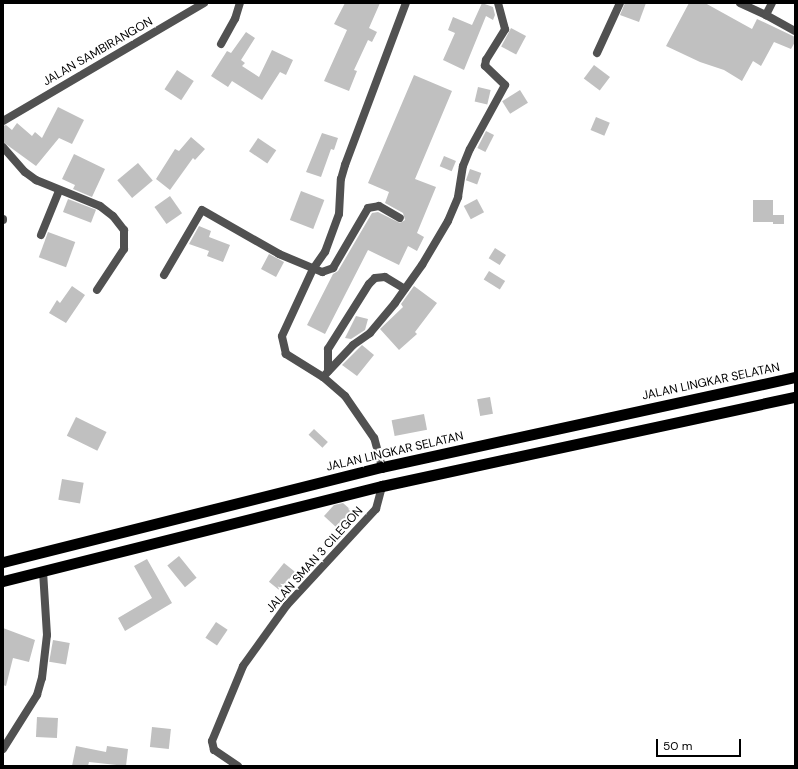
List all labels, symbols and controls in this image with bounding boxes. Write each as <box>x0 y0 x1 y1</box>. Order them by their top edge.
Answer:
street label: JALAN SAMBIRANGON <box>40 15 156 89</box>
street label: JALAN LINGKAR SELATAN <box>641 360 781 404</box>
street label: JALAN LINGKAR SELATAN <box>325 429 465 475</box>
street label: JALAN SMAN 3 CILEGON <box>264 504 366 616</box>
scale bar <box>658 731 743 757</box>
text: 50 m <box>663 738 692 754</box>

